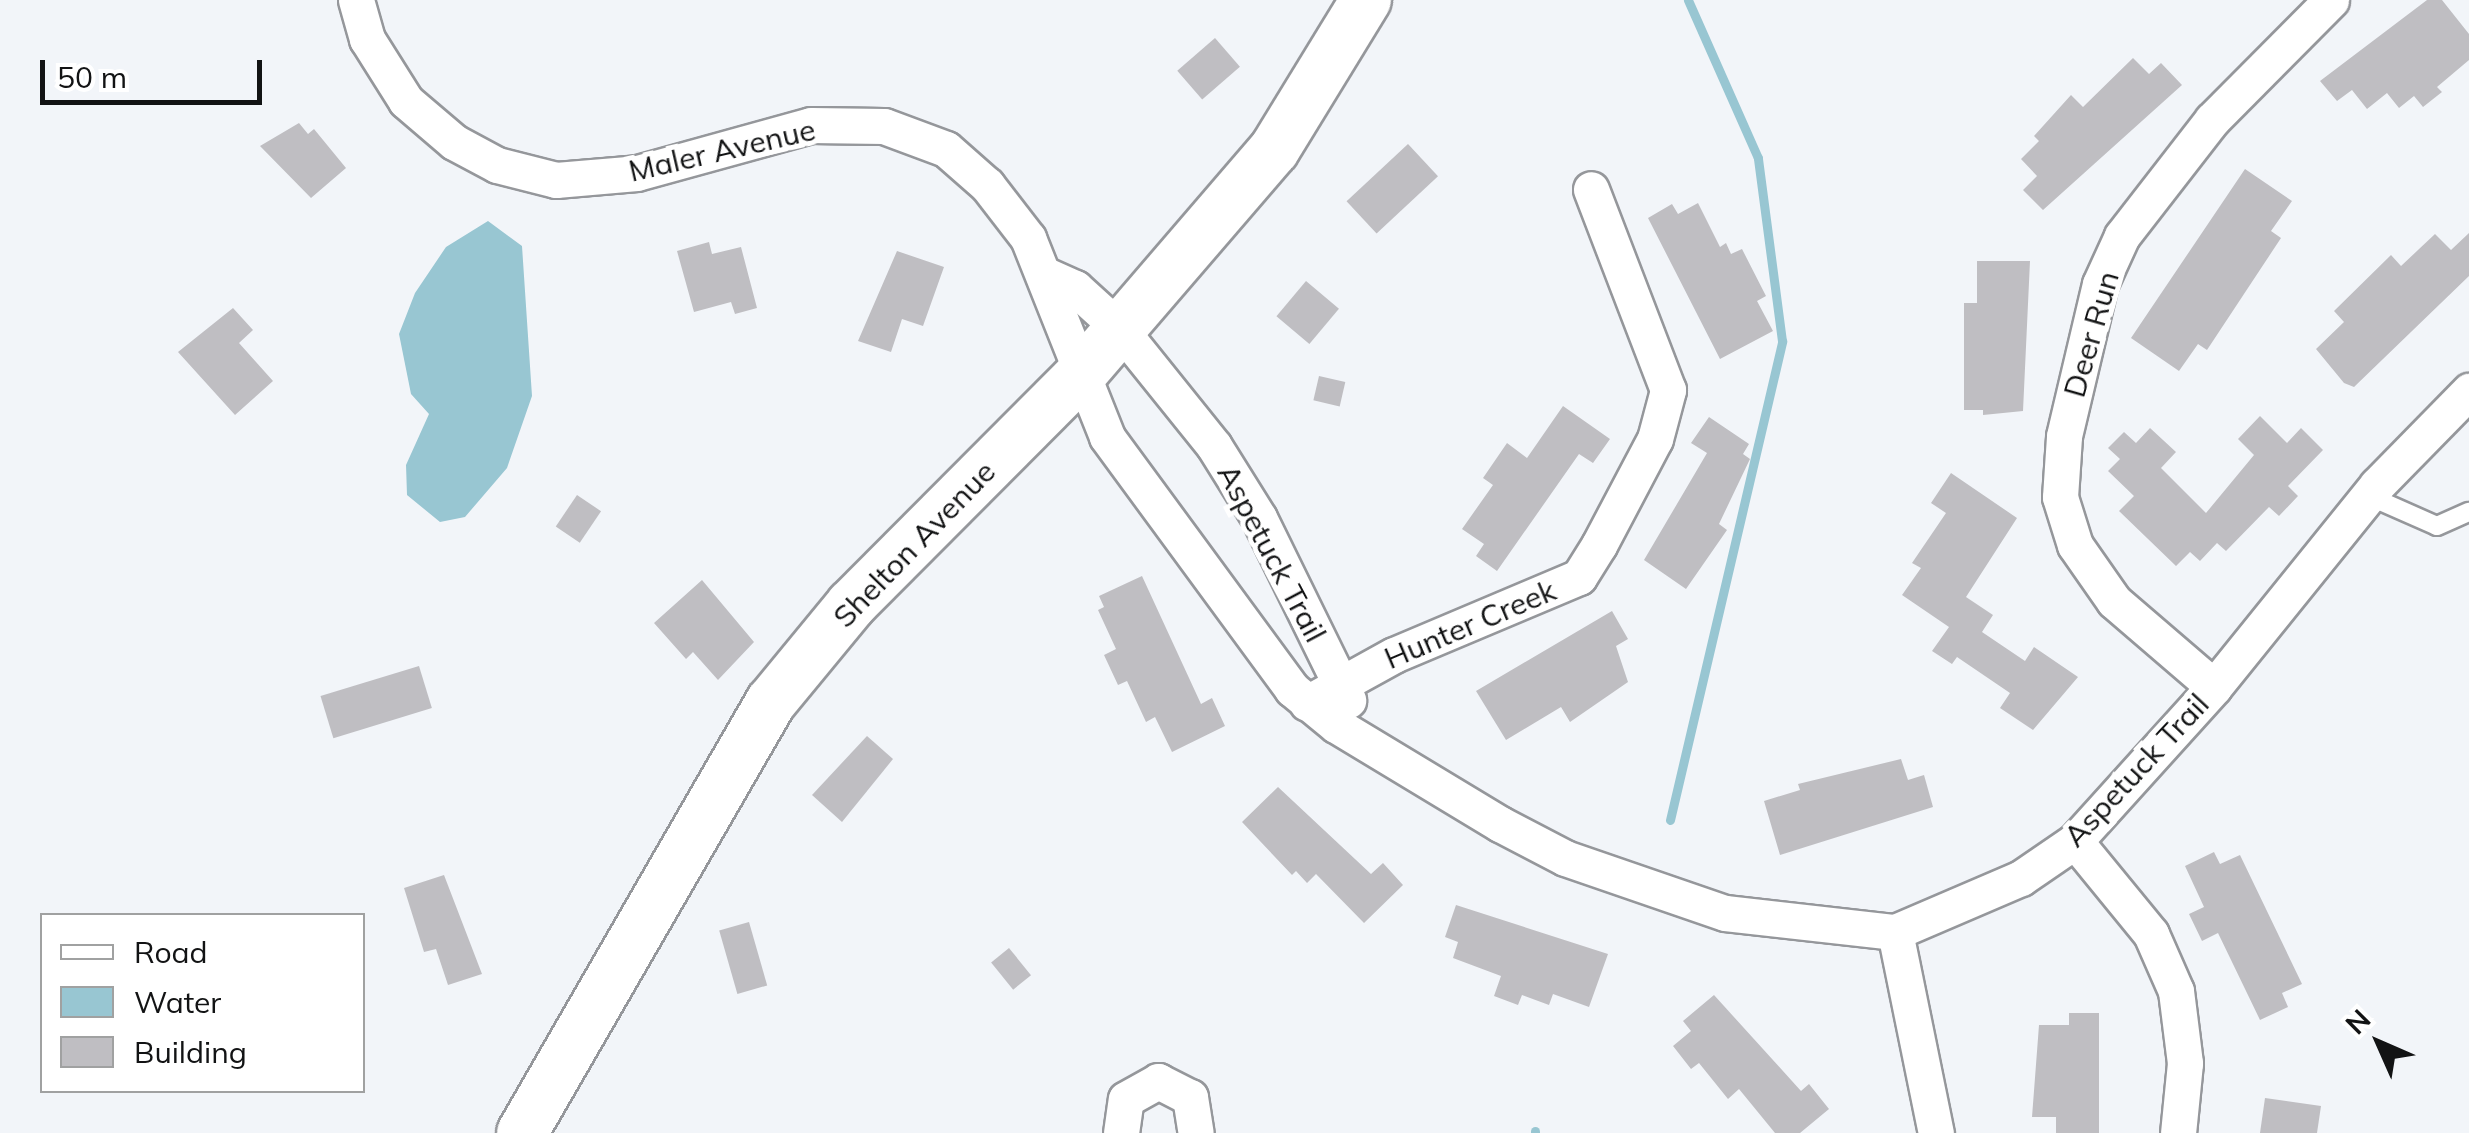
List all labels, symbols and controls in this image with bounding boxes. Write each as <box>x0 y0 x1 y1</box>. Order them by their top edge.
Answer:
scale bar <box>45 40 268 102</box>
text: 50 m <box>57 58 127 96</box>
street label: Maler Avenue <box>625 111 819 189</box>
street label: Deer Run <box>2056 267 2126 401</box>
street label: Shelton Avenue <box>826 453 1002 635</box>
street label: Aspetuck Trail <box>1210 458 1334 648</box>
street label: Hunter Creek <box>1379 572 1561 676</box>
street label: Aspetuck Trail <box>2056 686 2216 854</box>
legend <box>40 913 365 1093</box>
text: Road <box>134 933 208 971</box>
text: Water <box>134 983 221 1021</box>
north arrow <box>2329 993 2429 1093</box>
text: N <box>2338 1002 2377 1041</box>
text: Building <box>134 1033 247 1071</box>

